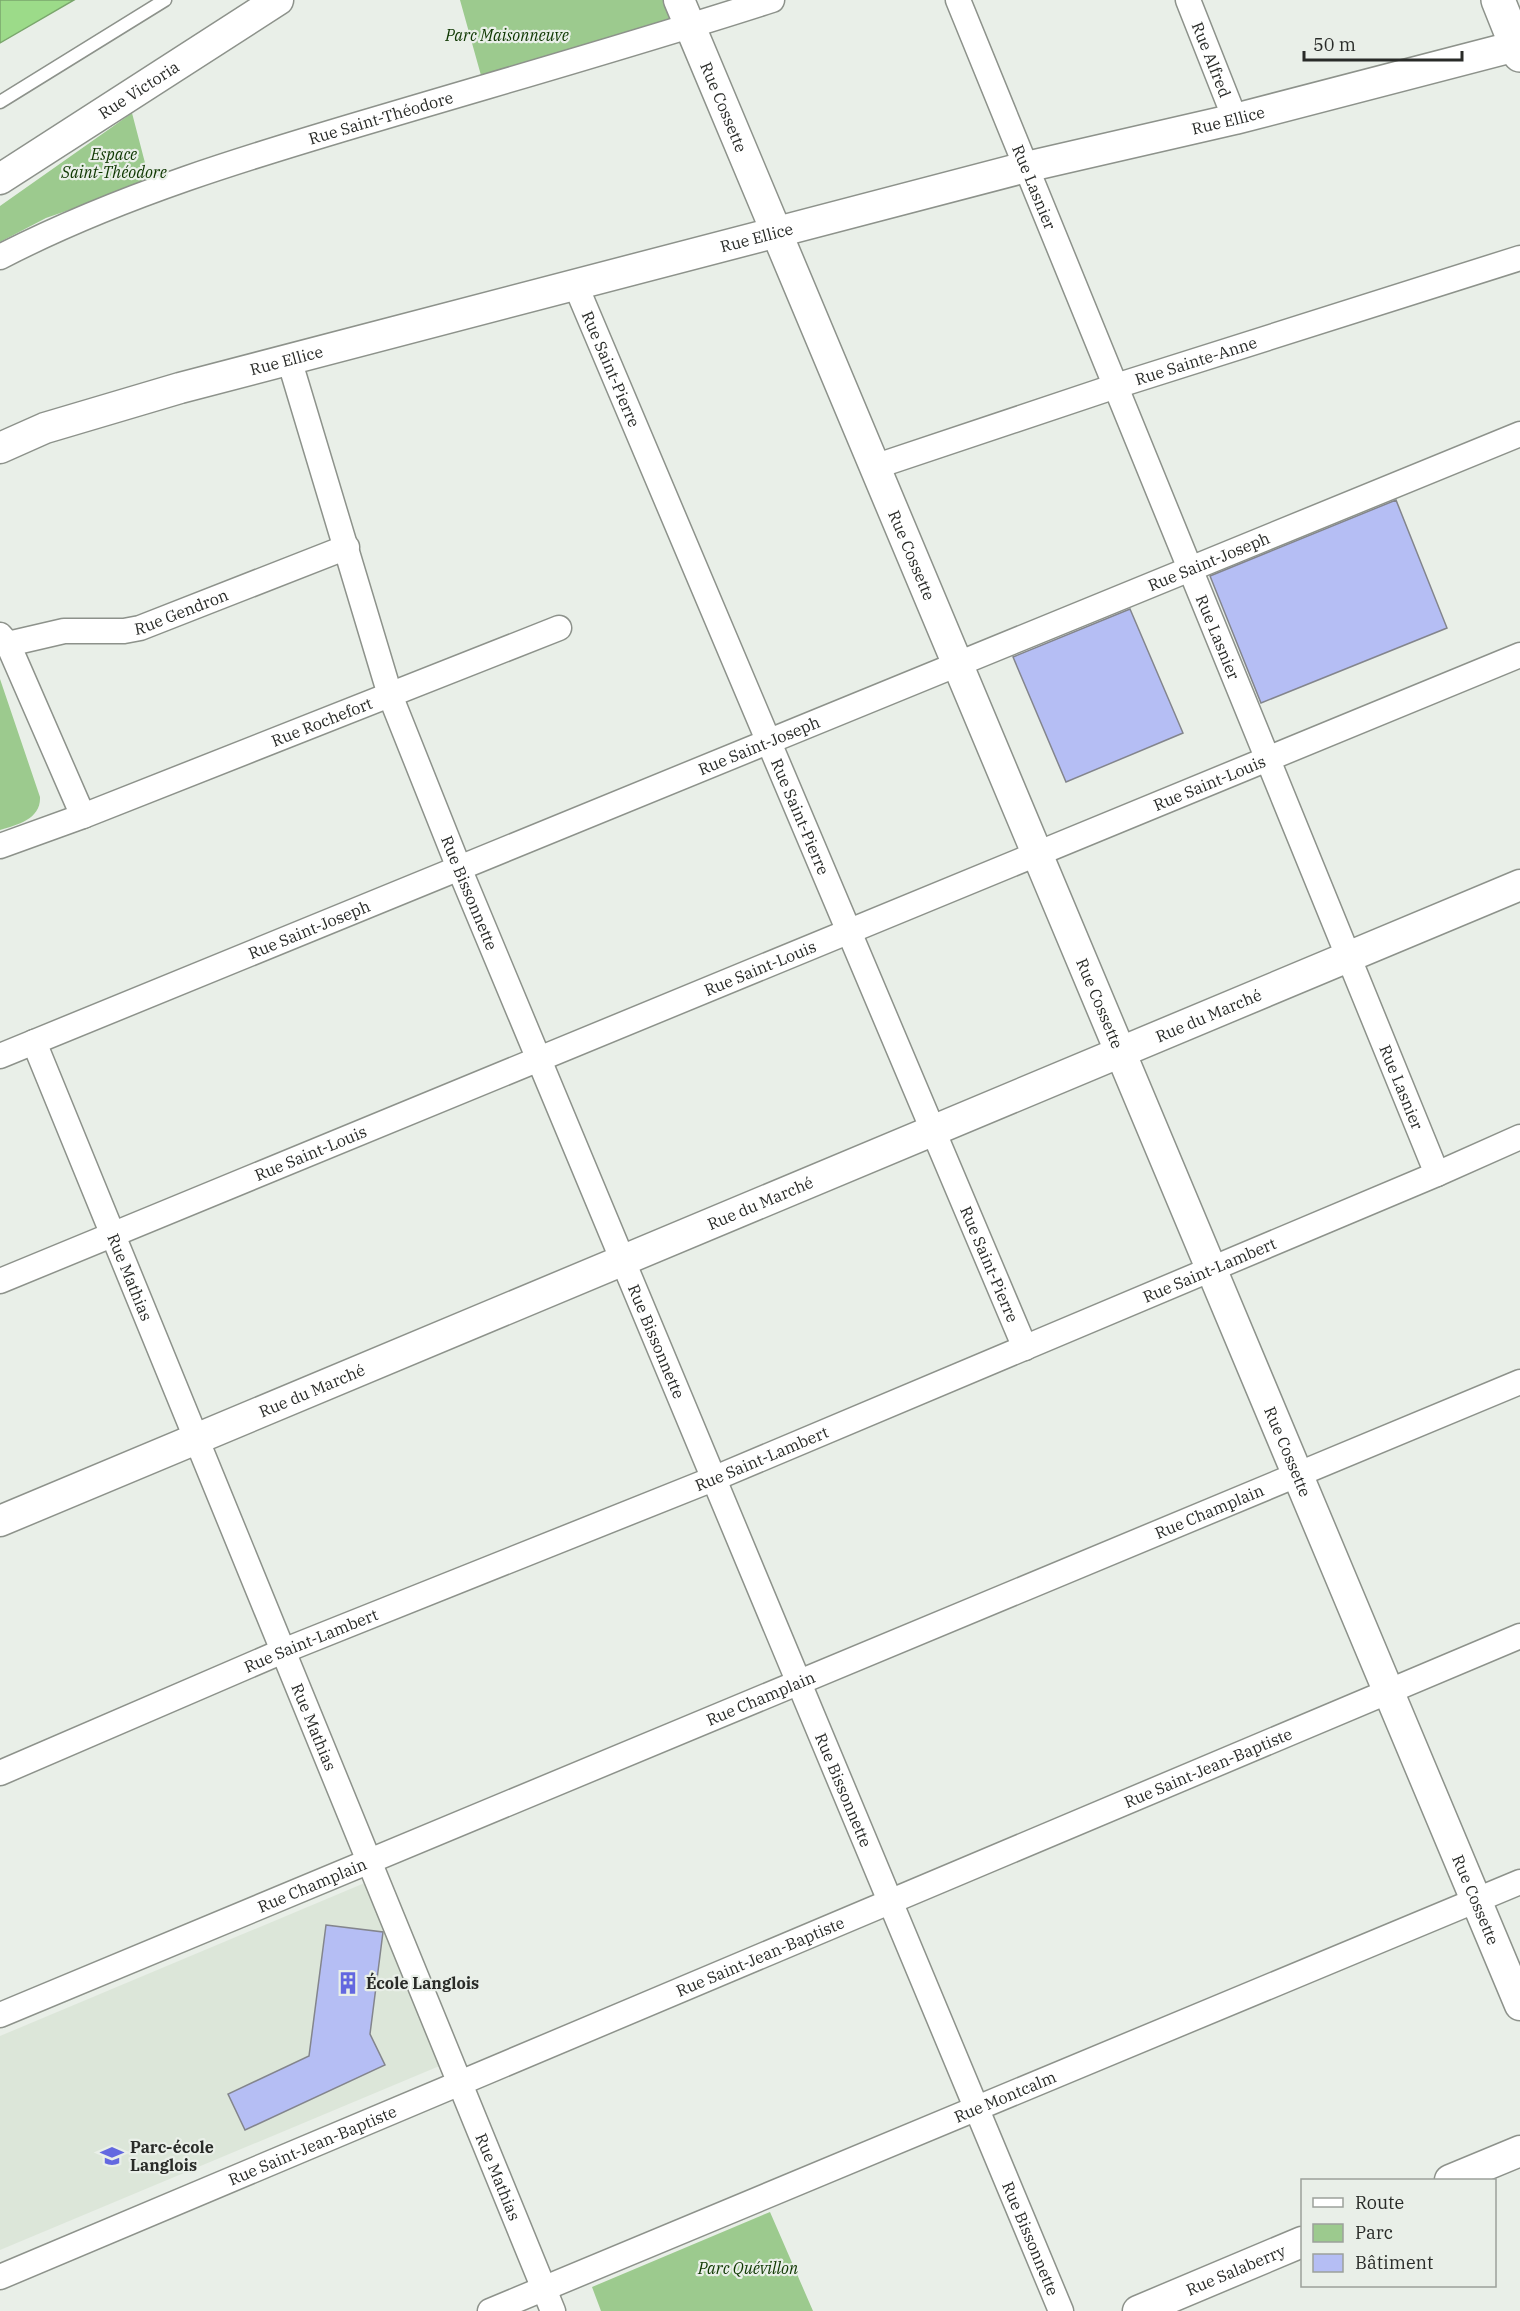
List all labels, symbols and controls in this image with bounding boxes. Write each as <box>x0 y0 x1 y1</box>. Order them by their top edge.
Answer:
street label: Rue Alfred <box>1188 19 1236 100</box>
scale bar <box>1304 24 1462 62</box>
park label: Parc Maisonneuve <box>444 25 569 45</box>
text: 50 m <box>1313 33 1356 56</box>
street label: Rue Victoria <box>95 56 183 123</box>
street label: Rue Cossette <box>696 59 752 155</box>
street label: Rue Saint-Théodore <box>306 87 455 149</box>
street label: Rue Ellice <box>1190 102 1267 139</box>
street label: Rue Lasnier <box>1008 142 1061 232</box>
park label: Espace Saint-Théodore <box>60 144 167 182</box>
street label: Rue Ellice <box>718 218 795 256</box>
street label: Rue Saint-Pierre <box>578 308 644 430</box>
street label: Rue Sainte-Anne <box>1132 332 1259 389</box>
street label: Rue Ellice <box>248 341 325 379</box>
street label: Rue Cossette <box>884 507 940 603</box>
street label: Rue Saint-Joseph <box>1145 528 1273 595</box>
street label: Rue Gendron <box>133 584 231 639</box>
street label: Rue Lasnier <box>1192 592 1244 682</box>
street label: Rue Rochefort <box>268 693 375 751</box>
street label: Rue Saint-Joseph <box>695 712 823 779</box>
street label: Rue Saint-Louis <box>1150 751 1268 815</box>
street label: Rue Saint-Pierre <box>767 755 834 878</box>
street label: Rue Bissonnette <box>437 833 502 953</box>
street label: Rue Saint-Joseph <box>245 896 373 963</box>
street label: Rue Saint-Louis <box>701 936 819 1000</box>
street label: Rue Cossette <box>1072 955 1128 1051</box>
street label: Rue du Marché <box>1153 984 1264 1046</box>
street label: Rue Lasnier <box>1375 1042 1428 1132</box>
street label: Rue Saint-Louis <box>252 1121 370 1185</box>
street label: Rue du Marché <box>704 1172 816 1234</box>
street label: Rue Saint-Pierre <box>956 1203 1023 1325</box>
street label: Rue Mathias <box>103 1230 157 1324</box>
street label: Rue Saint-Lambert <box>1140 1233 1279 1307</box>
street label: Rue Bissonnette <box>624 1281 689 1402</box>
street label: Rue du Marché <box>256 1360 368 1422</box>
street label: Rue Cossette <box>1260 1403 1316 1500</box>
street label: Rue Saint-Lambert <box>692 1421 832 1495</box>
street label: Rue Champlain <box>1152 1480 1267 1543</box>
street label: Rue Saint-Lambert <box>241 1604 381 1677</box>
street label: Rue Champlain <box>703 1667 818 1730</box>
street label: Rue Mathias <box>287 1680 341 1774</box>
street label: Rue Saint-Jean-Baptiste <box>1121 1723 1295 1812</box>
street label: Rue Bissonnette <box>811 1730 876 1850</box>
street label: Rue Cossette <box>1448 1852 1504 1948</box>
street label: Rue Champlain <box>255 1854 369 1917</box>
street label: Rue Saint-Jean-Baptiste <box>673 1912 847 2001</box>
building icon: École Langlois <box>335 1970 361 1996</box>
place label: École Langlois <box>366 1972 479 1993</box>
street label: Rue Montcalm <box>951 2066 1059 2127</box>
street label: Rue Saint-Jean-Baptiste <box>225 2101 399 2190</box>
street label: Rue Mathias <box>471 2130 525 2223</box>
place label: Parc-école Langlois <box>130 2137 214 2175</box>
school or university icon: Parc-école Langlois <box>99 2143 125 2169</box>
street label: Rue Bissonnette <box>998 2178 1063 2299</box>
legend <box>1301 2179 1496 2287</box>
text: Route <box>1355 2191 1404 2214</box>
text: Parc <box>1355 2221 1393 2244</box>
street label: Rue Salaberry <box>1183 2240 1289 2300</box>
text: Bâtiment <box>1355 2251 1433 2274</box>
park label: Parc Quévillon <box>697 2258 798 2278</box>

